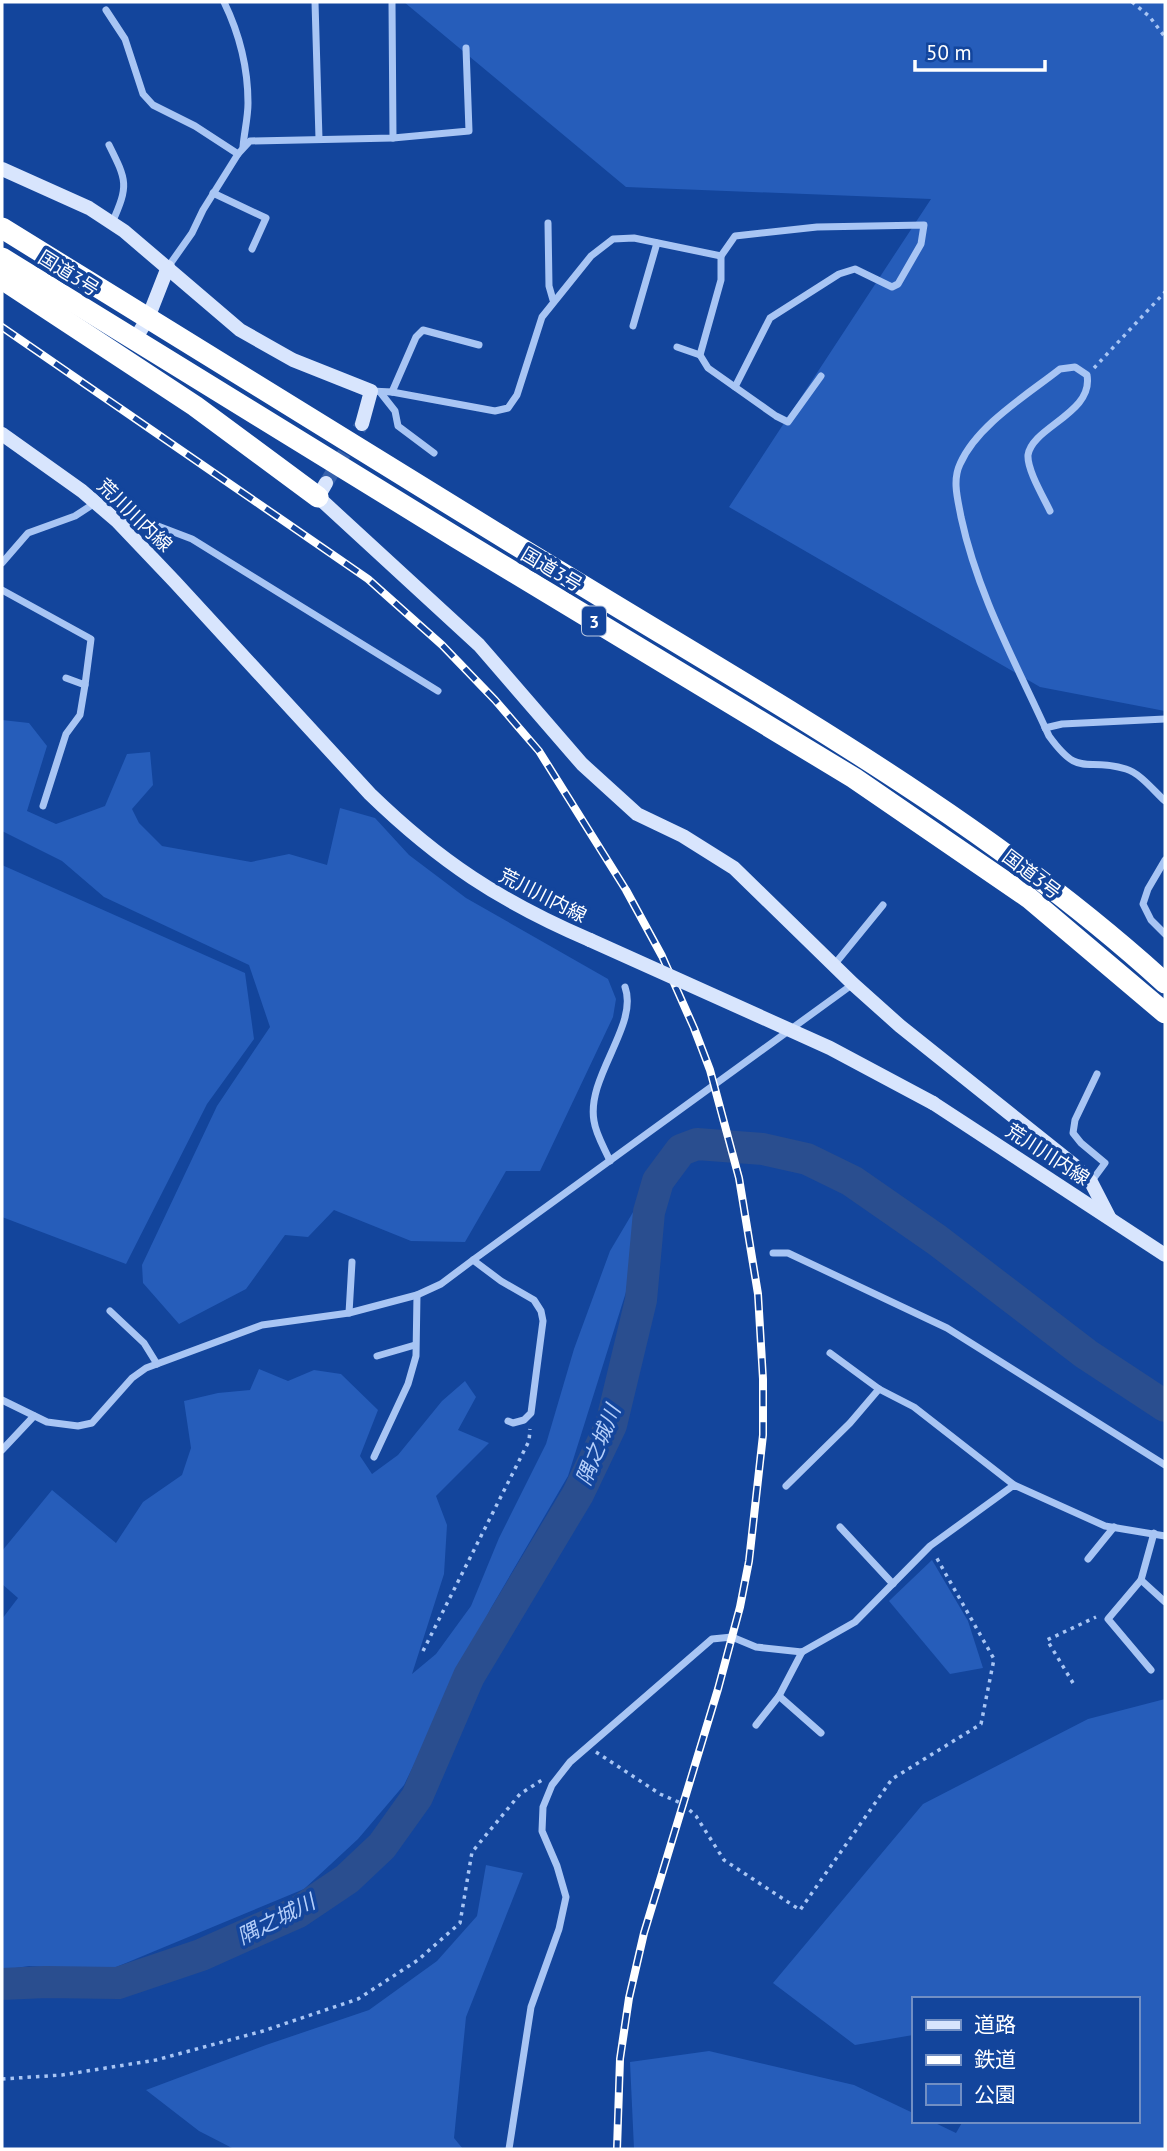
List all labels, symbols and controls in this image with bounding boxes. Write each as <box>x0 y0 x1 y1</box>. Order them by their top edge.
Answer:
scale bar <box>915 28 1044 72</box>
text: 50 m <box>926 39 972 66</box>
street label: 国道3号 <box>34 245 104 301</box>
street label: 荒川川内線 <box>92 473 178 557</box>
street label: 国道3号 <box>517 541 587 597</box>
road number: 3 <box>582 606 606 636</box>
street label: 国道3号 <box>998 844 1066 904</box>
street label: 荒川川内線 <box>495 863 591 927</box>
street label: 荒川川内線 <box>1002 1118 1094 1190</box>
water label: 隅之城川 <box>570 1399 627 1489</box>
water label: 隅之城川 <box>232 1887 321 1950</box>
legend <box>912 1997 1139 2123</box>
text: 道路 <box>974 2011 1016 2038</box>
text: 鉄道 <box>974 2046 1016 2073</box>
text: 公園 <box>974 2081 1016 2108</box>

